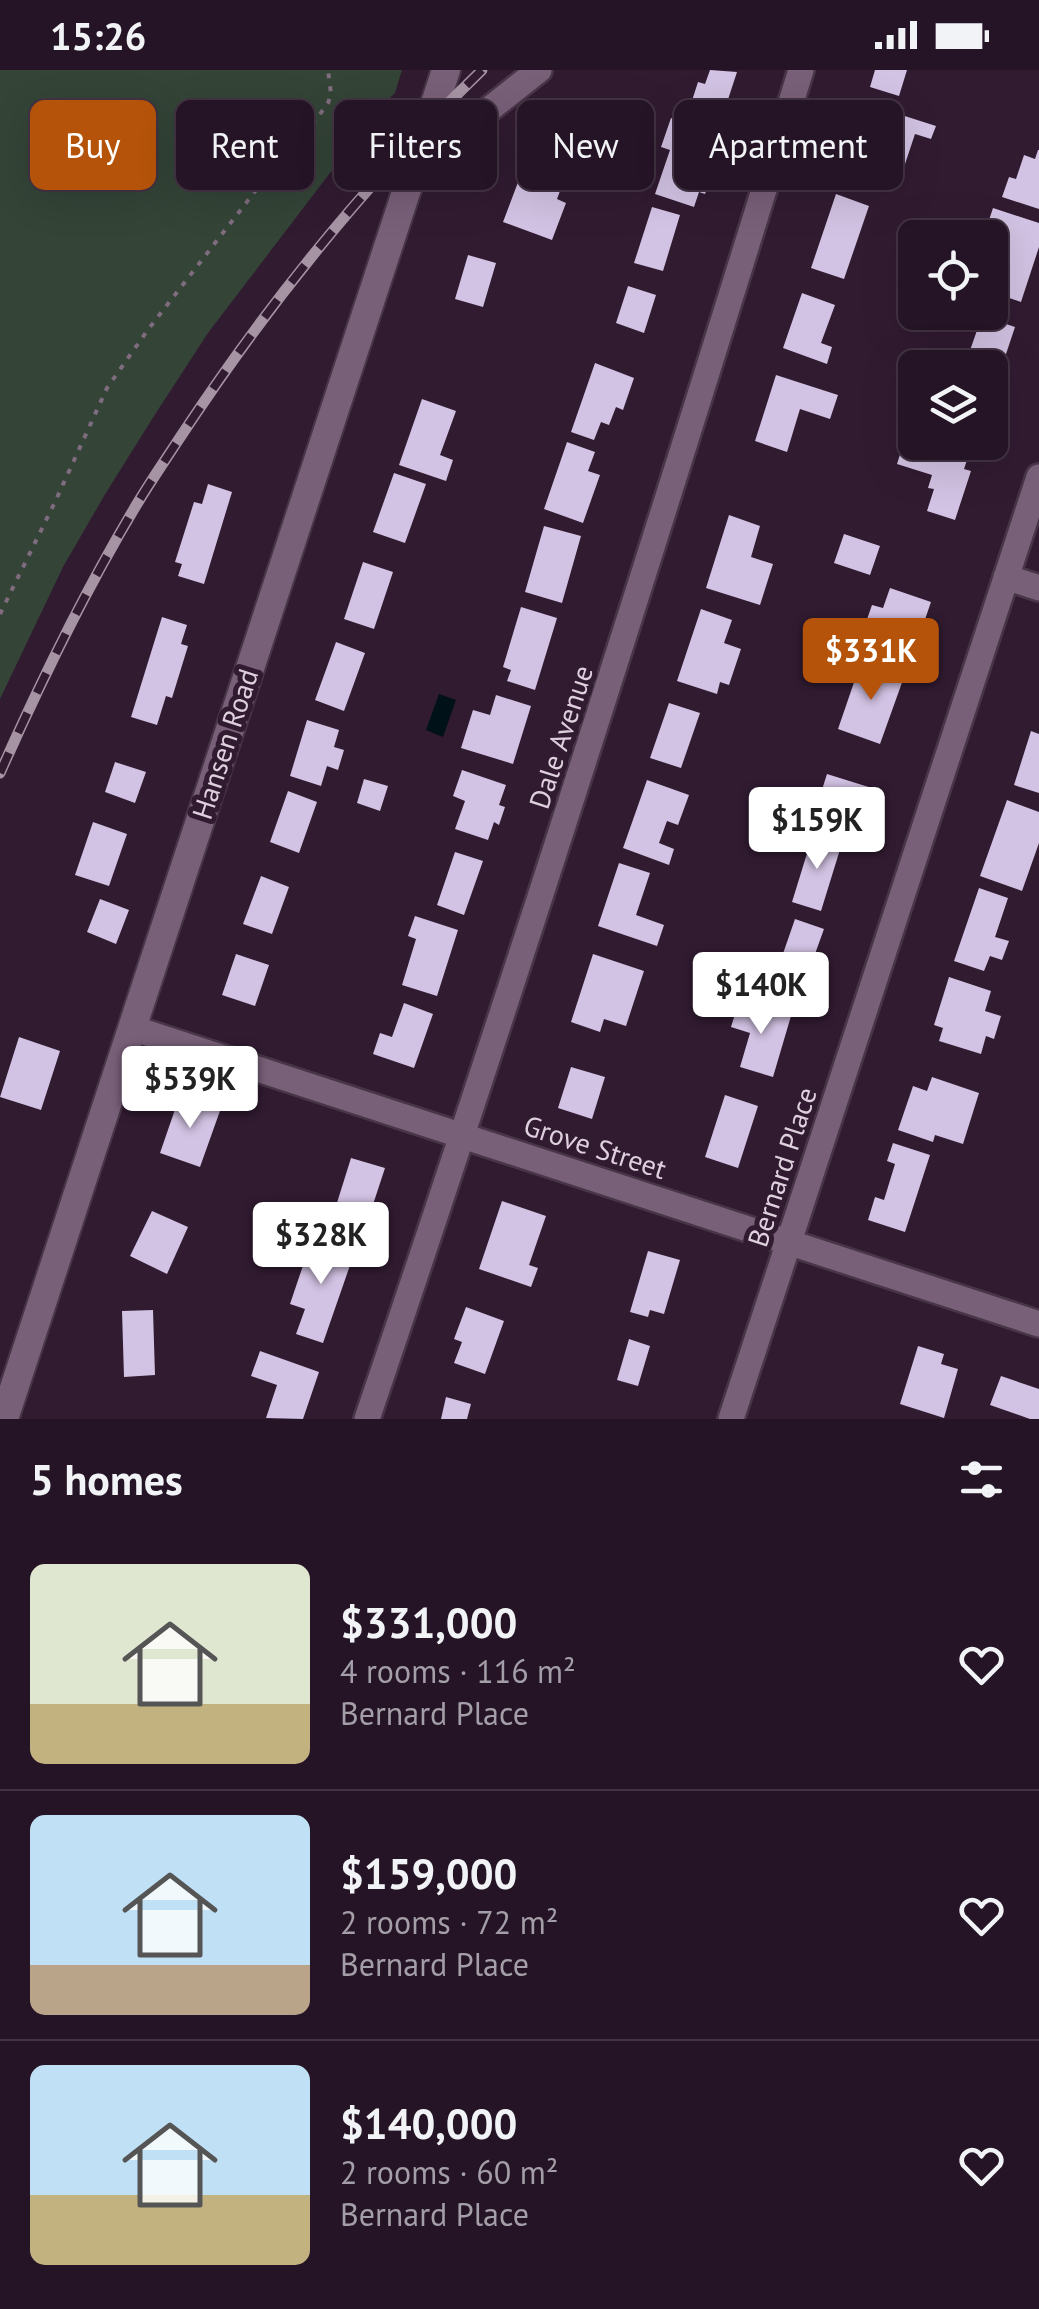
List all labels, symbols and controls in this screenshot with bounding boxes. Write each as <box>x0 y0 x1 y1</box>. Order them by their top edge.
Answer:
text: 15:26 <box>50 11 146 60</box>
chip: Buy <box>30 100 156 190</box>
chip: Rent <box>176 100 314 190</box>
chip: Filters <box>334 100 497 190</box>
chip: New <box>517 100 654 190</box>
chip: Apartment <box>674 100 903 190</box>
map controls <box>898 220 1008 460</box>
button: locate <box>898 220 1008 330</box>
button: layers <box>898 350 1008 460</box>
pin: $331K <box>801 618 941 703</box>
text: $331K <box>825 629 917 671</box>
street label: Dale Avenue <box>520 660 601 813</box>
street label: Hansen Road <box>183 664 266 824</box>
pin: $159K <box>747 787 887 872</box>
text: $159K <box>771 798 863 840</box>
pin: $140K <box>691 952 831 1037</box>
text: $140K <box>715 963 807 1005</box>
pin: $539K <box>120 1046 260 1131</box>
text: $539K <box>144 1057 236 1099</box>
street label: Bernard Place <box>738 1083 825 1251</box>
street label: Grove Street <box>519 1106 672 1187</box>
pin: $328K <box>251 1202 391 1287</box>
text: $328K <box>275 1213 367 1255</box>
text: 5 homes <box>30 1452 183 1507</box>
icon: filters <box>954 1452 1009 1507</box>
text: $331,000 <box>340 1595 517 1650</box>
icon: home <box>110 1604 230 1724</box>
icon: heart <box>954 1637 1009 1692</box>
text: 4 rooms · 116 m² <box>340 1650 576 1692</box>
text: Bernard Place <box>340 1692 529 1734</box>
text: $159,000 <box>340 1846 517 1901</box>
icon: home <box>110 1855 230 1975</box>
icon: heart <box>954 1888 1009 1943</box>
text: 2 rooms · 72 m² <box>340 1901 558 1943</box>
text: Bernard Place <box>340 1943 529 1985</box>
text: $140,000 <box>340 2096 517 2151</box>
icon: home <box>110 2105 230 2225</box>
icon: heart <box>954 2138 1009 2193</box>
text: 2 rooms · 60 m² <box>340 2151 558 2193</box>
text: Bernard Place <box>340 2193 529 2235</box>

